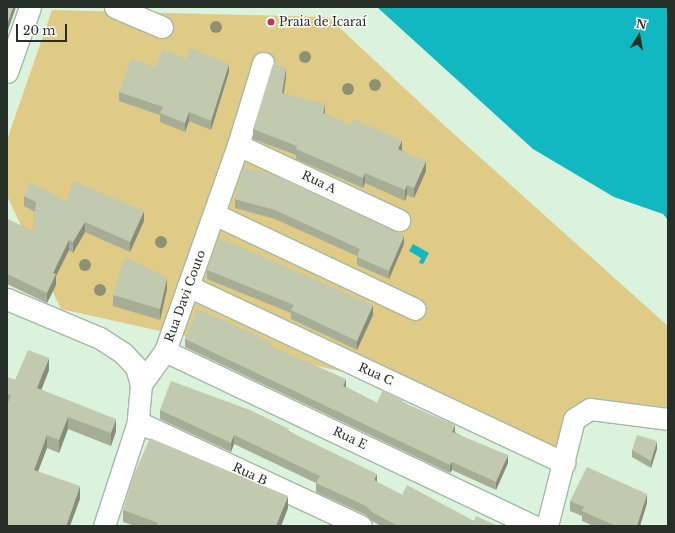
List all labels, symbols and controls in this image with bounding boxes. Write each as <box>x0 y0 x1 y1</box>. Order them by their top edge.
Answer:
place label: Praia de Icaraí <box>279 15 366 29</box>
scale bar <box>18 16 69 42</box>
north arrow <box>619 16 659 56</box>
text: N <box>635 16 648 32</box>
marker: Praia de Icaraí <box>266 17 276 27</box>
text: 20 m <box>23 23 55 38</box>
street label: Rua A <box>299 168 339 196</box>
street label: Rua Davi Couto <box>162 248 208 344</box>
street label: Rua C <box>356 360 396 388</box>
street label: Rua E <box>331 424 369 452</box>
street label: Rua B <box>230 460 270 488</box>

